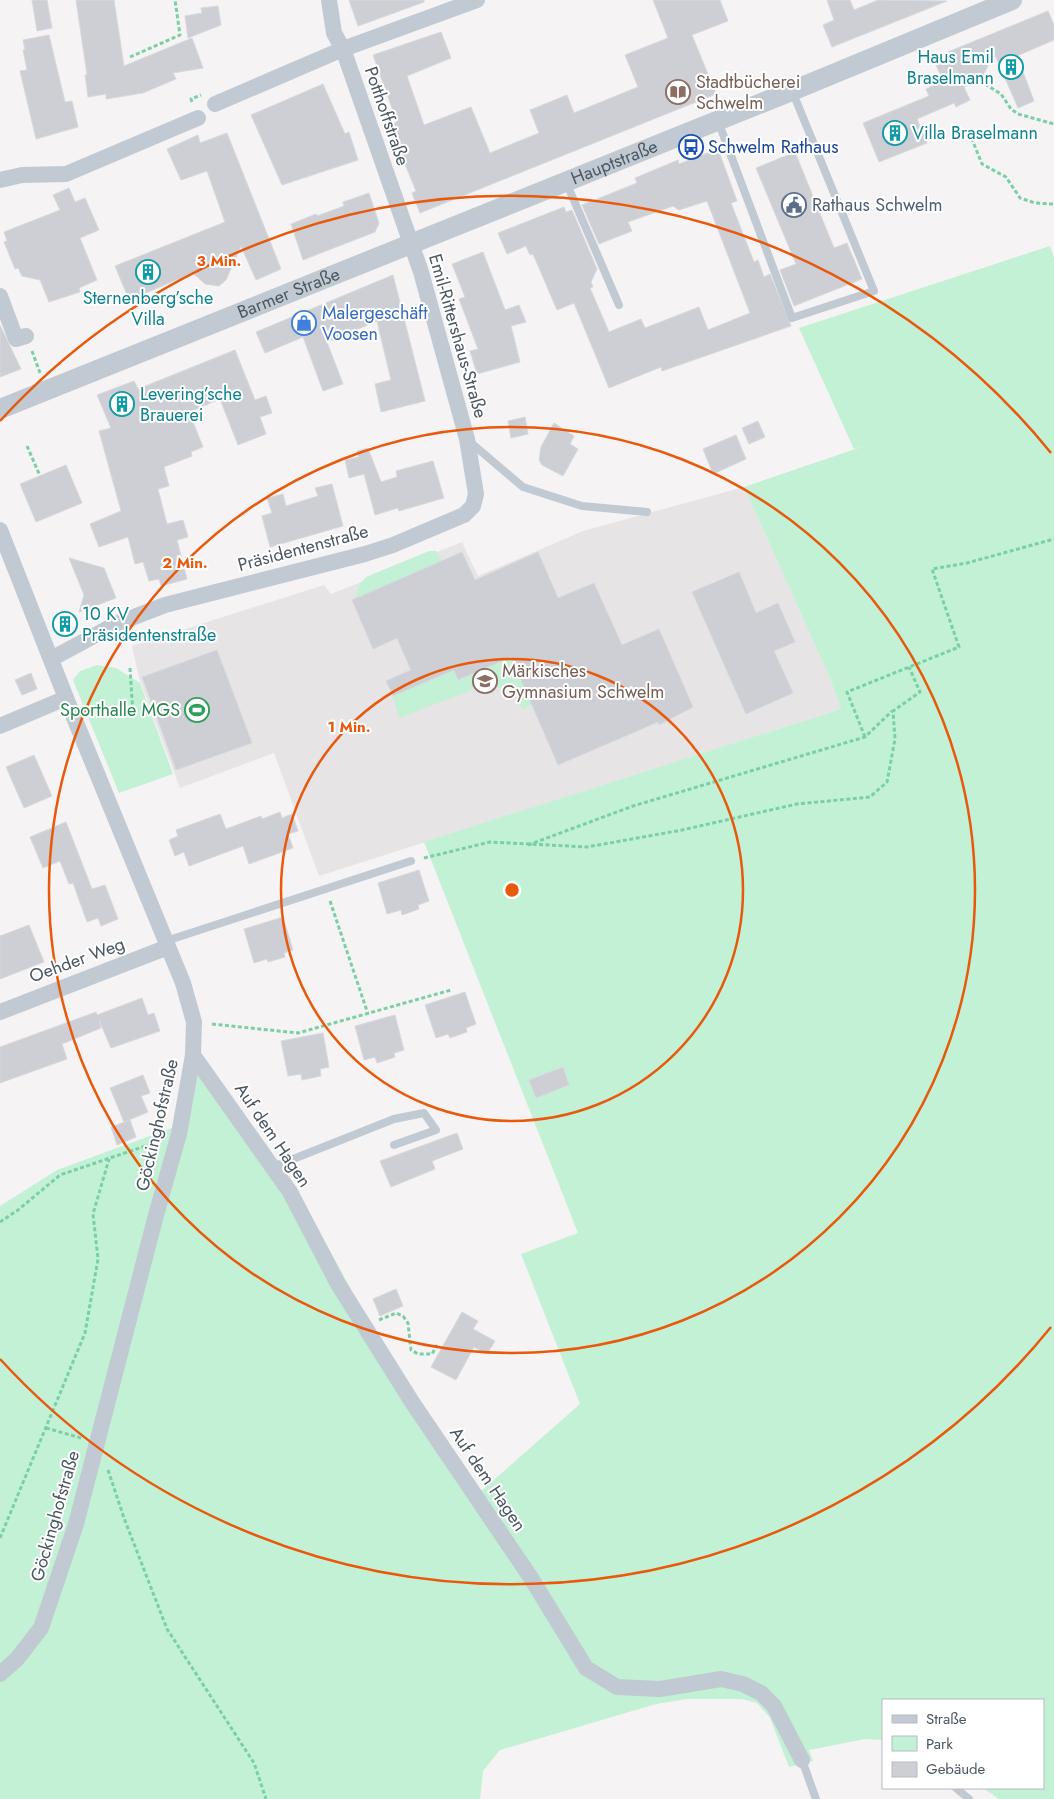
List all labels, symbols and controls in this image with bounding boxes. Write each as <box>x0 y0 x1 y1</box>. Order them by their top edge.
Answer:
place label: Haus Emil Braselmann <box>907 44 994 91</box>
building icon: Haus Emil Braselmann <box>998 54 1024 80</box>
street label: Potthoffstraße <box>358 63 416 169</box>
place label: Stadtbücherei Schwelm <box>696 69 800 116</box>
library icon: Stadtbücherei Schwelm <box>665 79 691 105</box>
building icon: Villa Braselmann <box>882 120 908 146</box>
place label: Villa Braselmann <box>912 120 1038 146</box>
street label: Hauptstraße <box>567 133 662 191</box>
bus stop icon: Schwelm Rathaus <box>678 134 704 160</box>
place label: Schwelm Rathaus <box>708 134 839 160</box>
public building icon: Rathaus Schwelm <box>781 192 807 218</box>
place label: Rathaus Schwelm <box>812 192 943 218</box>
text: 3 Min. <box>197 250 241 272</box>
street label: Emil-Rittershaus-Straße <box>422 251 494 421</box>
building icon: Sternenberg’sche Villa <box>135 259 161 285</box>
street label: Barmer Straße <box>233 261 344 325</box>
place label: Sternenberg’sche Villa <box>83 285 213 332</box>
place label: Malergeschäft Voosen <box>322 300 428 347</box>
shop icon: Malergeschäft Voosen <box>291 310 317 336</box>
place label: Levering’sche Brauerei <box>140 381 242 428</box>
building icon: Levering’sche Brauerei <box>109 391 135 417</box>
street label: Präsidentenstraße <box>235 518 371 578</box>
text: 2 Min. <box>162 552 208 574</box>
place label: 10 KV Präsidentenstraße <box>82 601 216 648</box>
building icon: 10 KV Präsidentenstraße <box>52 611 78 637</box>
place label: Märkisches Gymnasium Schwelm <box>502 658 664 705</box>
school or university icon: Märkisches Gymnasium Schwelm <box>472 668 498 694</box>
place label: Sporthalle MGS <box>60 697 180 723</box>
sports icon: Sporthalle MGS <box>184 697 210 723</box>
text: 1 Min. <box>327 716 371 738</box>
centre of rings <box>503 881 521 899</box>
street label: Oehder Weg <box>26 931 128 989</box>
street label: Göckinghofstraße <box>129 1056 185 1194</box>
street label: Auf dem Hagen <box>228 1078 318 1192</box>
street label: Auf dem Hagen <box>443 1422 533 1536</box>
street label: Göckinghofstraße <box>24 1448 86 1584</box>
legend <box>882 1699 1044 1789</box>
text: Straße <box>926 1708 967 1730</box>
text: Park <box>926 1733 953 1755</box>
text: Gebäude <box>926 1758 986 1780</box>

